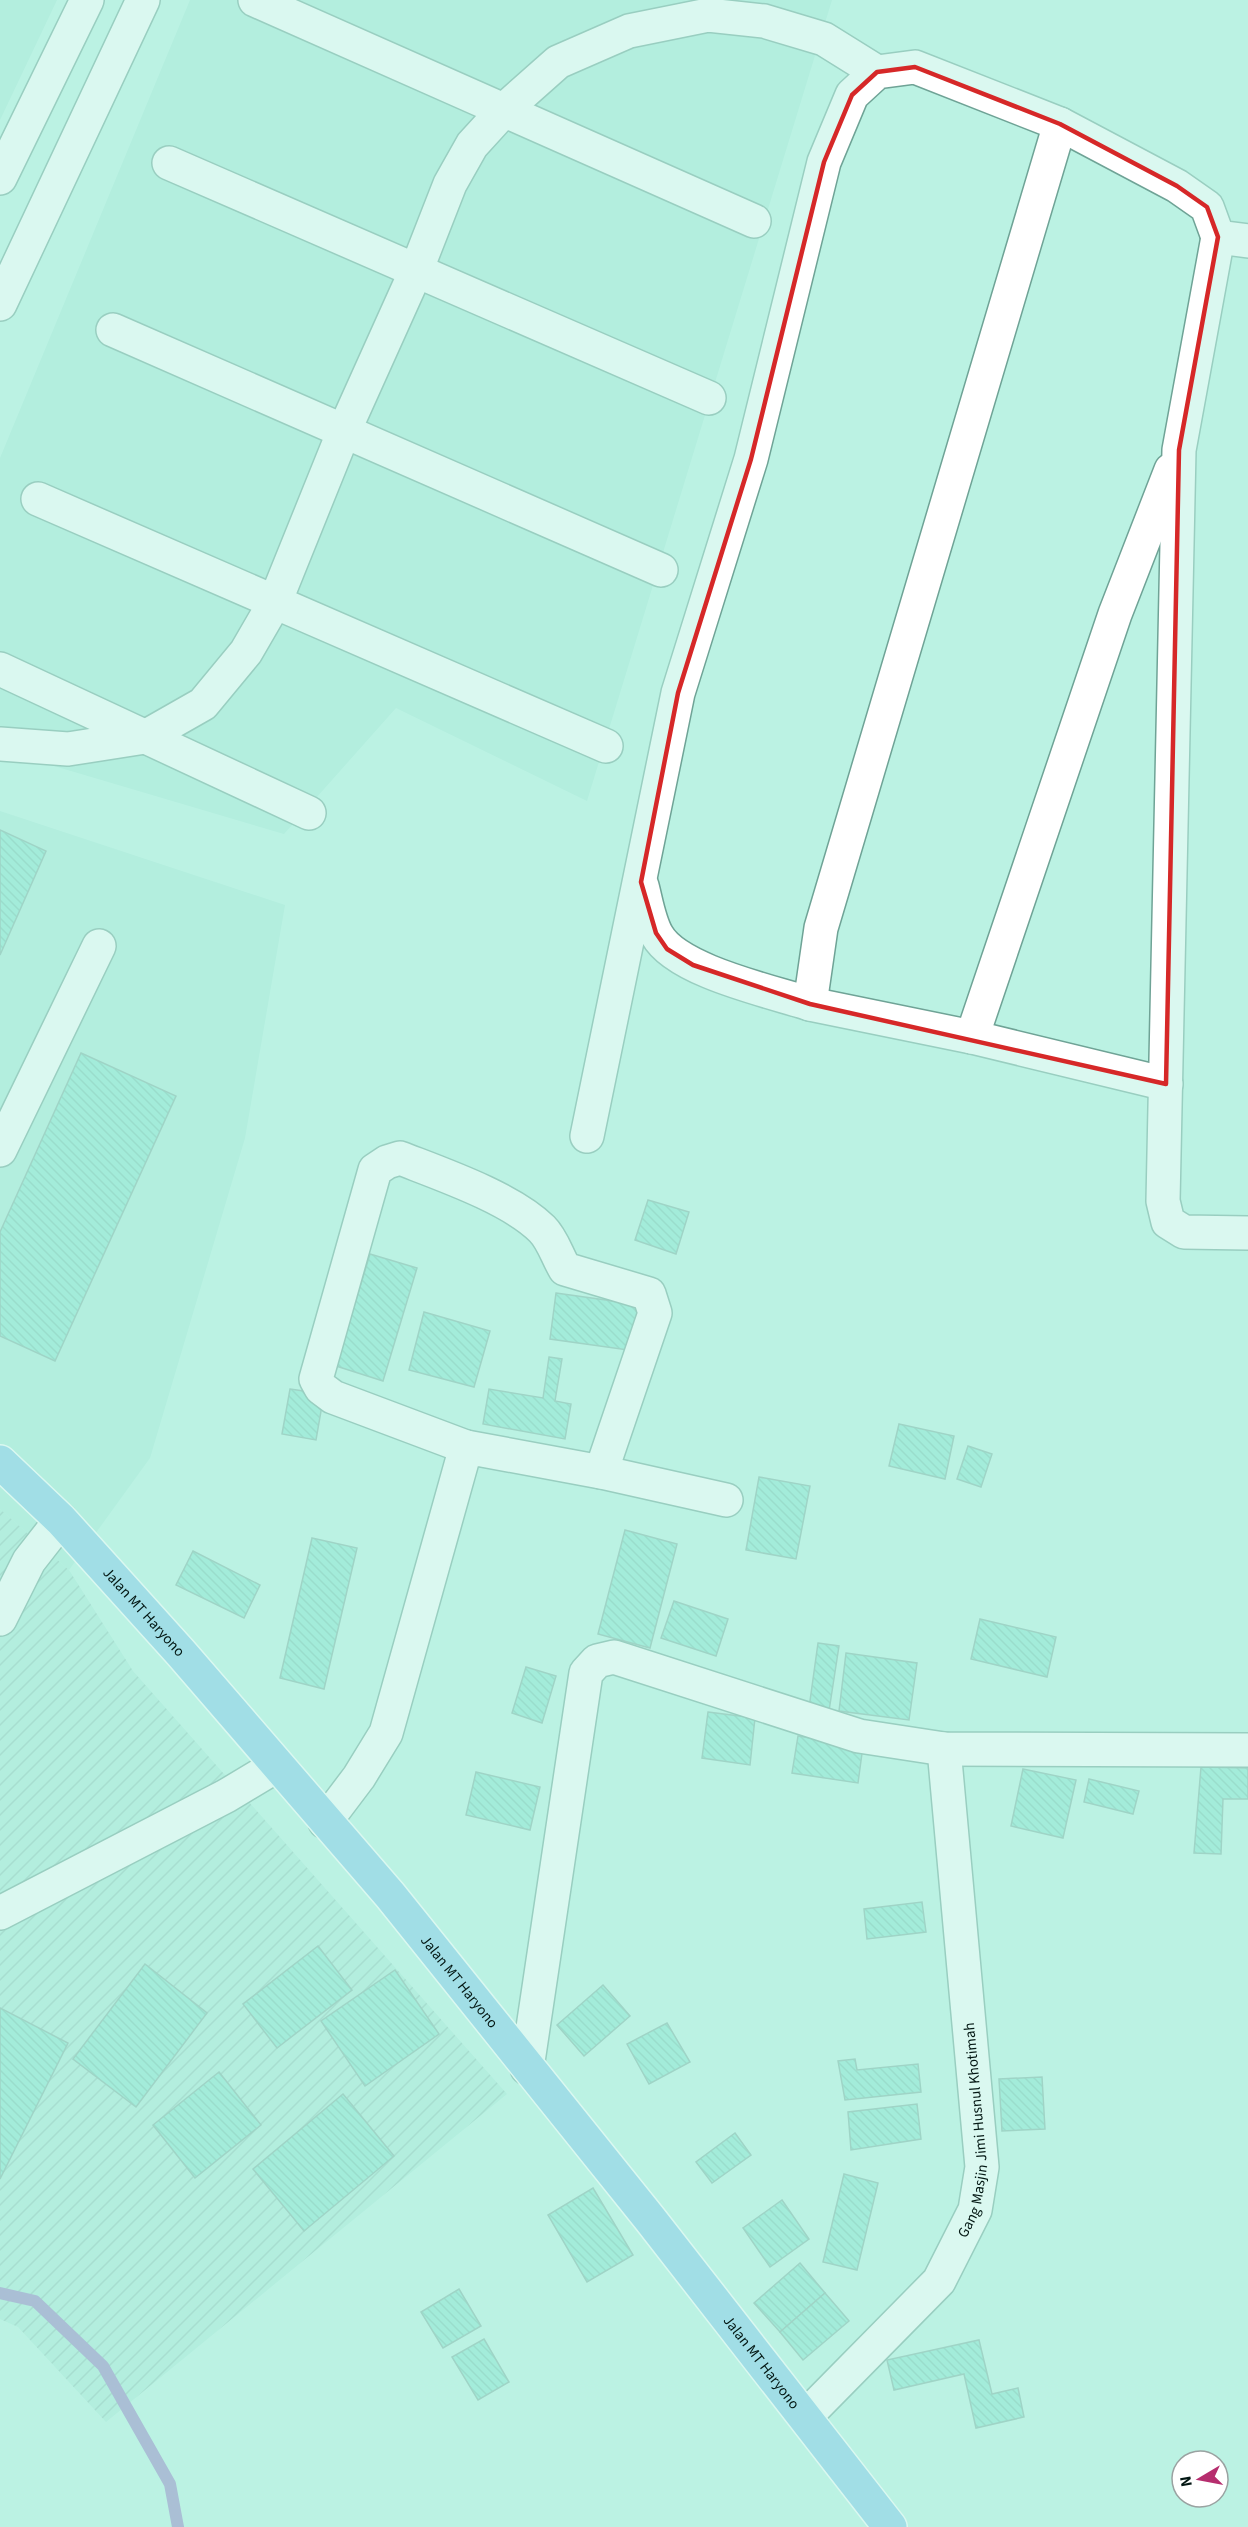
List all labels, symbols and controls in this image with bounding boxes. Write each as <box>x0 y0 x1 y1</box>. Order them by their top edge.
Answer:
street label: Jalan MT Haryono <box>98 1563 189 1662</box>
street label: Jalan MT Haryono <box>415 1931 503 2033</box>
street label: Gang Masjin Jimi Husnul Khotimah <box>953 2022 993 2241</box>
street label: Jalan MT Haryono <box>718 2311 804 2414</box>
north arrow <box>1170 2449 1230 2509</box>
text: N <box>1174 2474 1198 2489</box>

